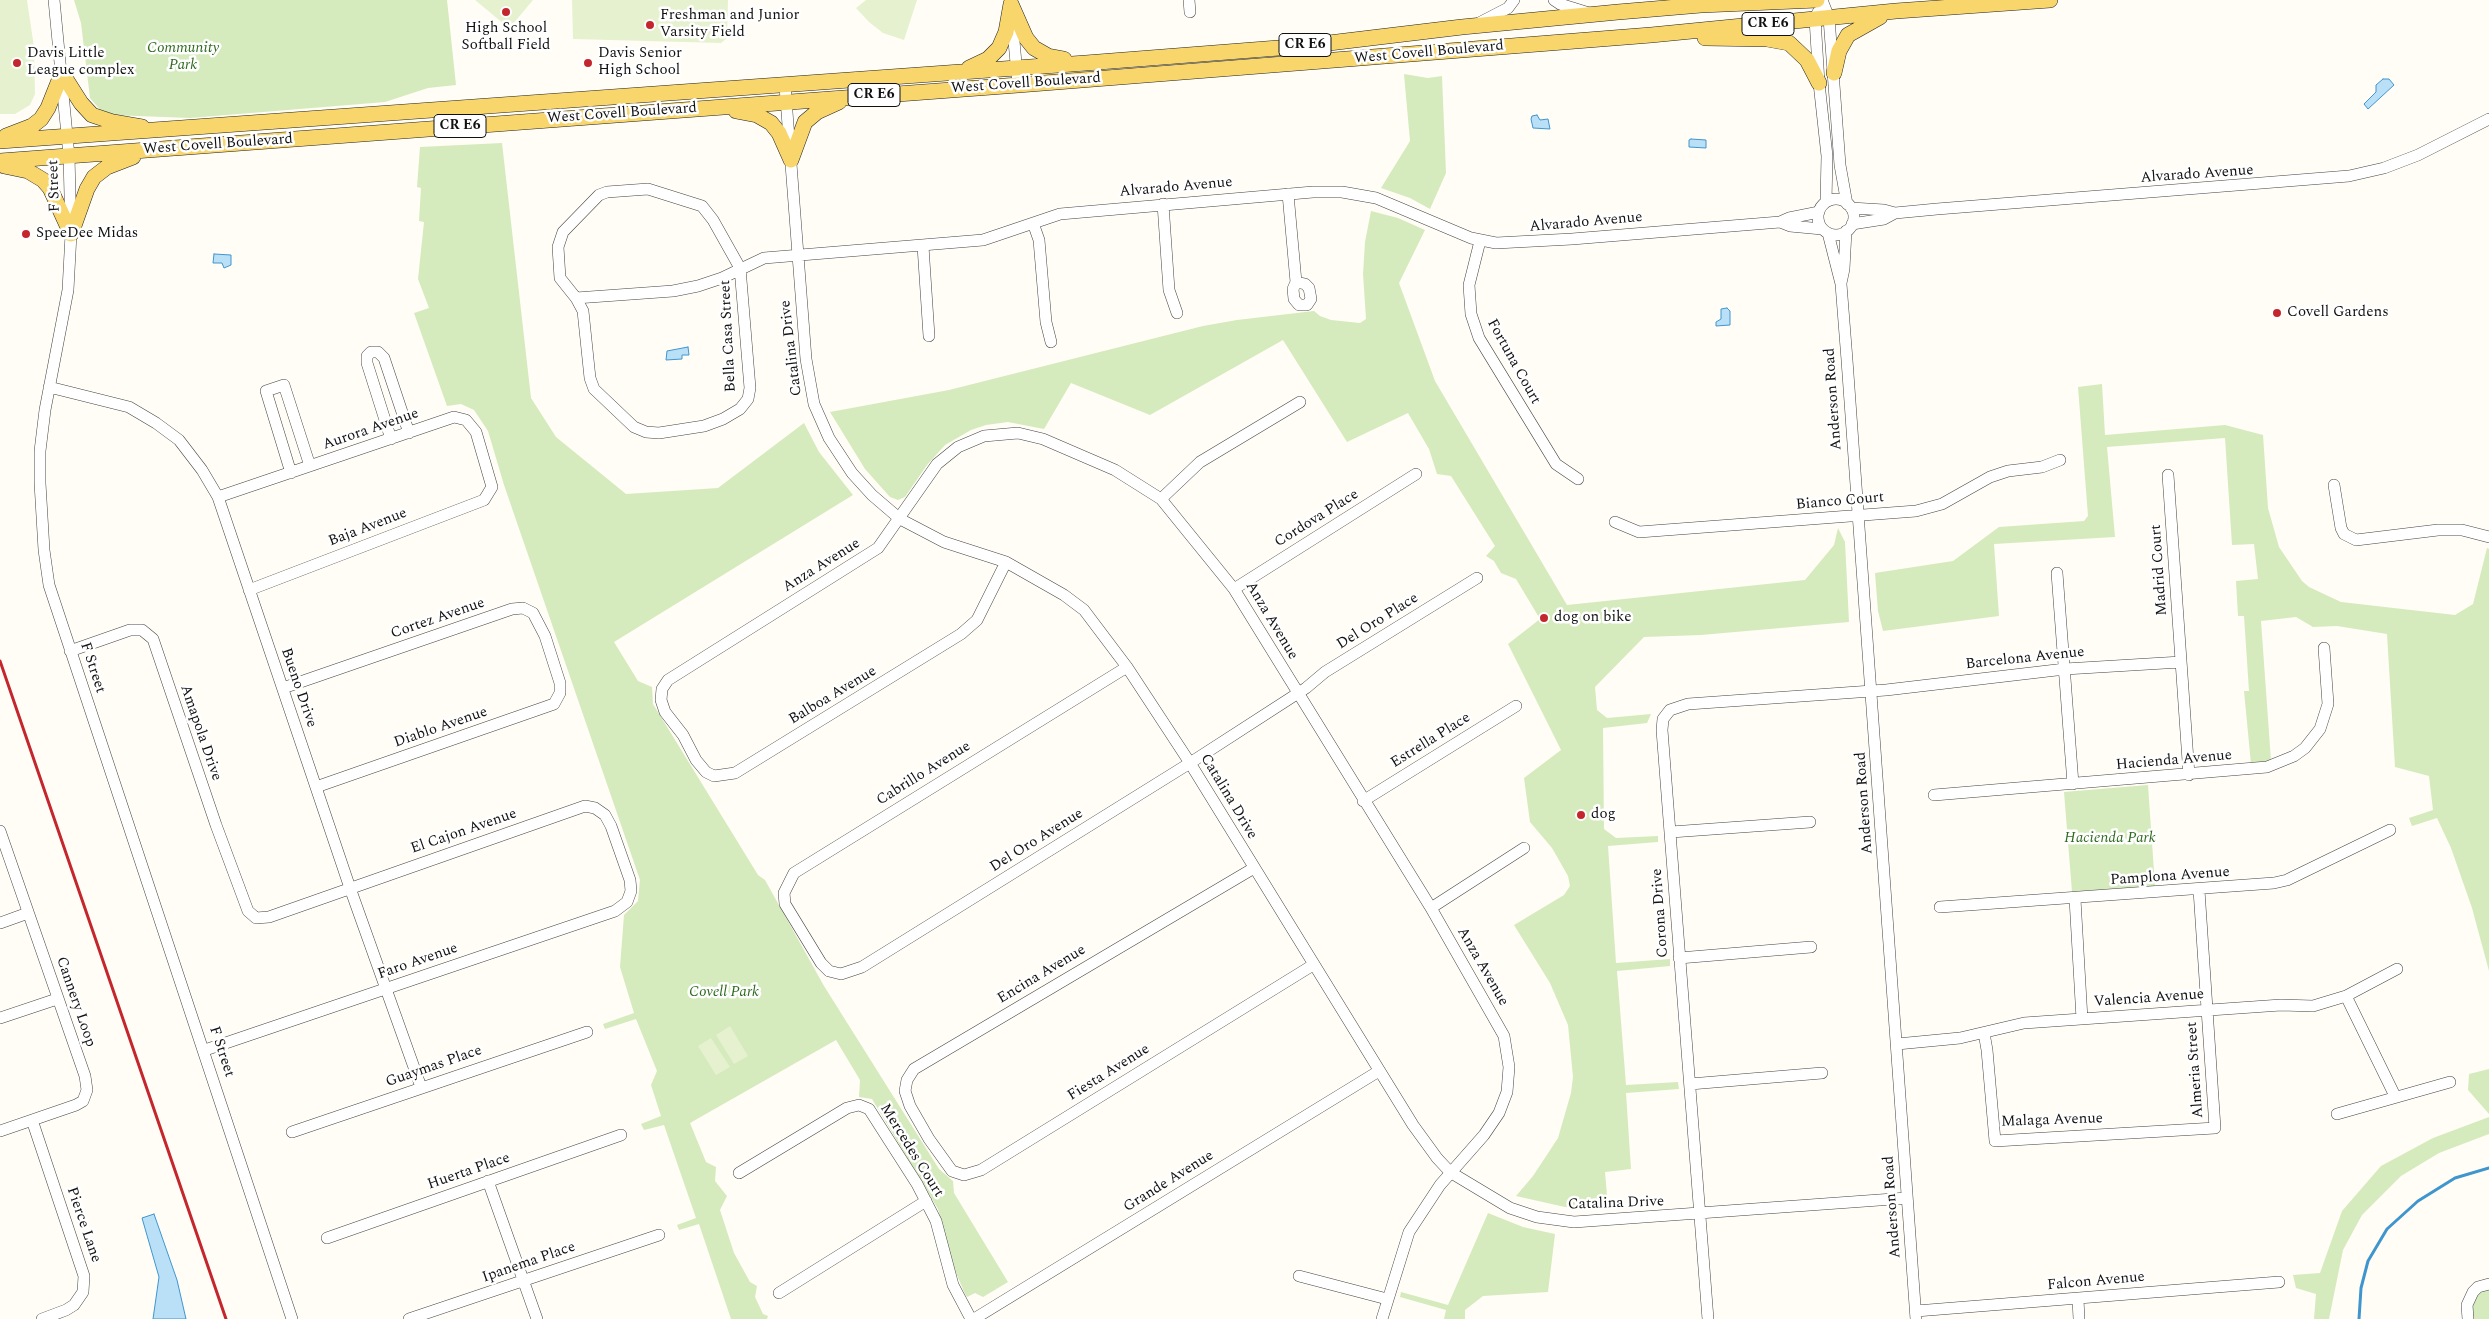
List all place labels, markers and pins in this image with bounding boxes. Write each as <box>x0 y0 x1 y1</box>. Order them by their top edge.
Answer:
marker: High School Softball Field <box>500 6 512 18</box>
place label: Freshman and Junior Varsity Field <box>660 7 800 42</box>
marker: Freshman and Junior Varsity Field <box>644 19 656 31</box>
place label: High School Softball Field <box>462 20 550 55</box>
place label: Davis Little League complex <box>27 45 134 80</box>
place label: Davis Senior High School <box>598 45 682 80</box>
marker: Davis Little League complex <box>11 57 23 69</box>
marker: Davis Senior High School <box>582 57 594 69</box>
place label: SpeeDee Midas <box>36 225 138 243</box>
marker: SpeeDee Midas <box>20 228 32 240</box>
place label: Covell Gardens <box>2287 304 2389 322</box>
marker: Covell Gardens <box>2271 307 2283 319</box>
place label: dog on bike <box>1554 609 1631 627</box>
marker: dog on bike <box>1538 612 1550 624</box>
place label: dog <box>1591 806 1616 824</box>
marker: dog <box>1575 809 1587 821</box>

